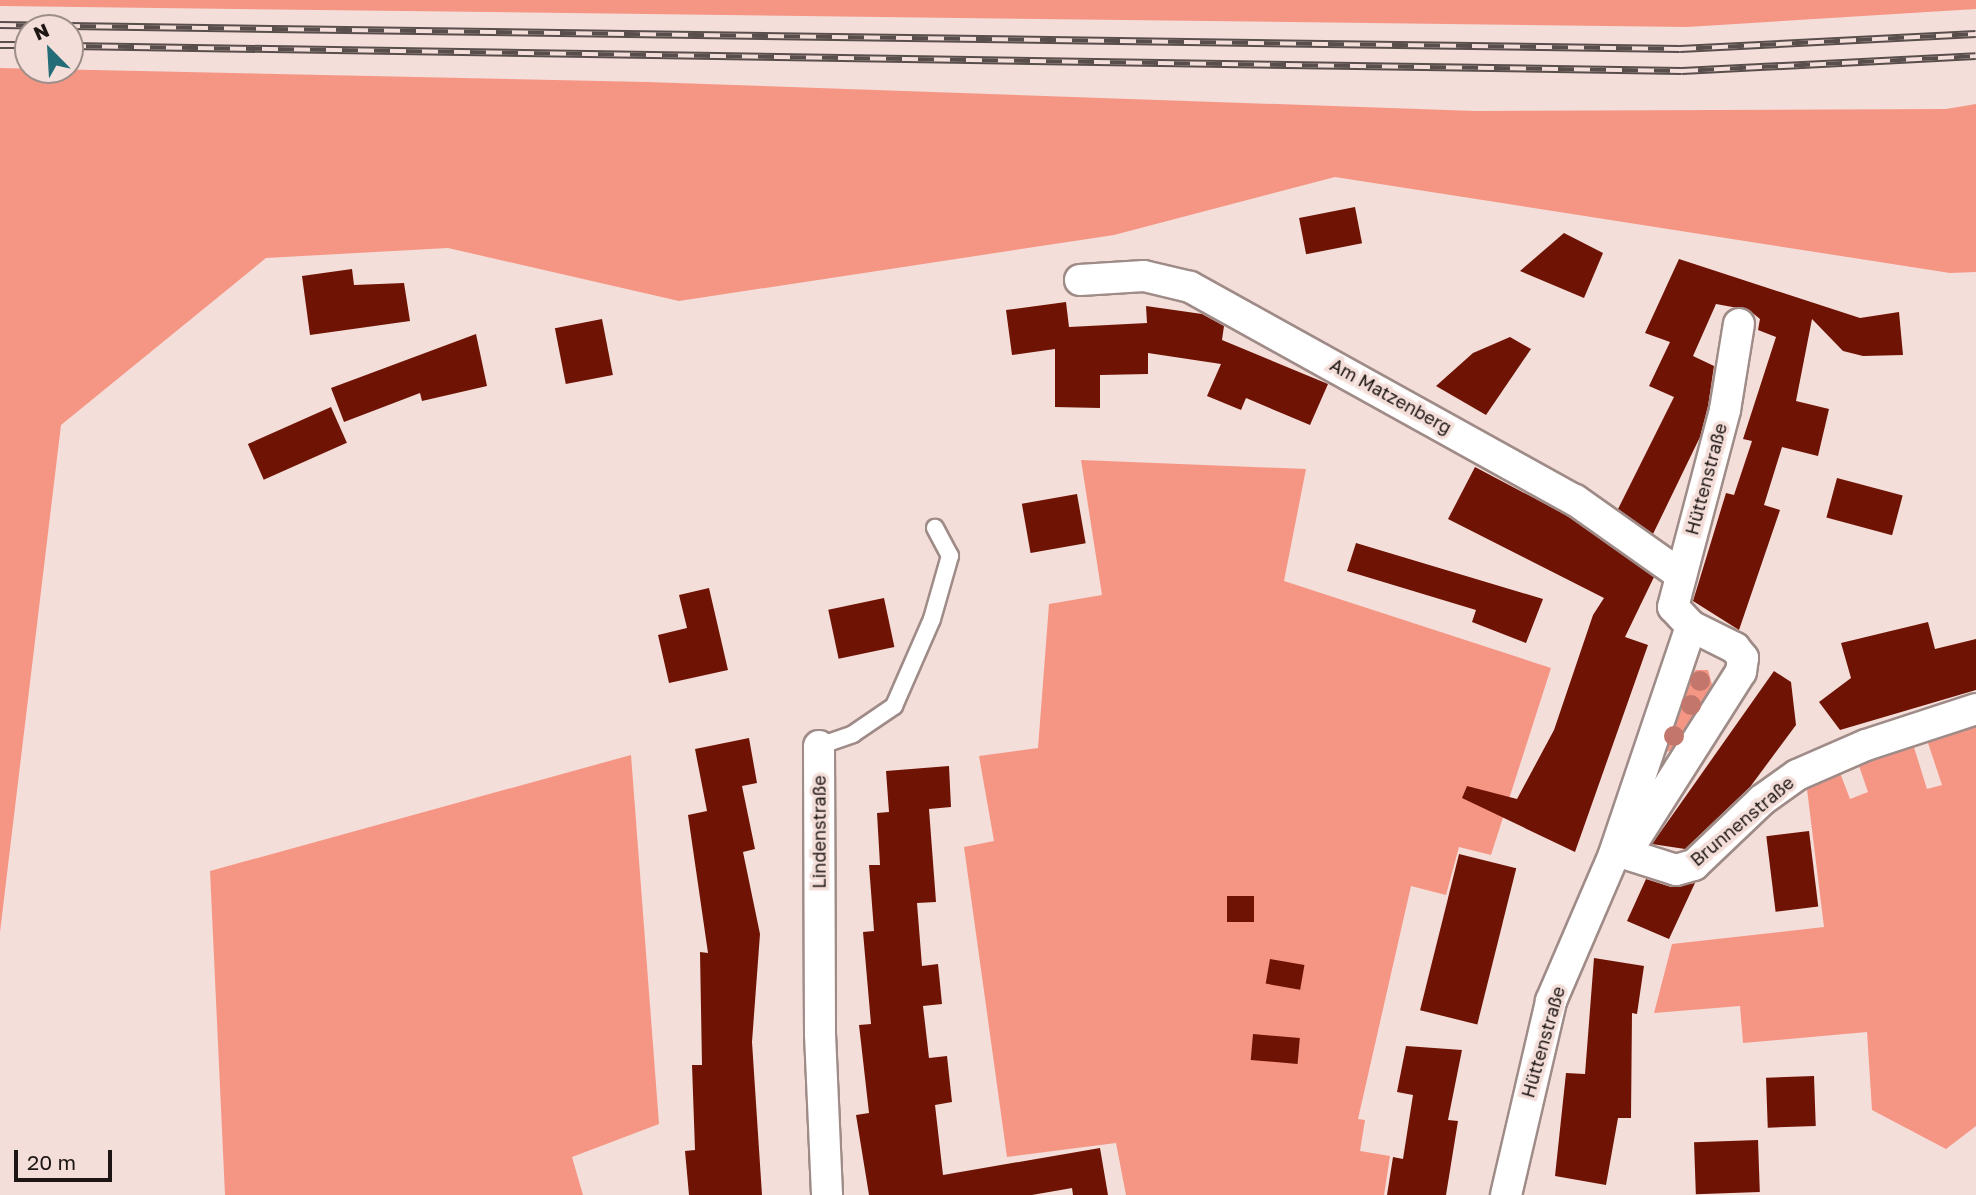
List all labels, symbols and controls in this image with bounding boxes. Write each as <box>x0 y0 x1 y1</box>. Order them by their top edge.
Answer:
north arrow <box>14 14 84 84</box>
text: N <box>30 18 52 45</box>
street label: Am Matzenberg <box>1326 354 1456 438</box>
street label: Hüttenstraße <box>1681 421 1731 537</box>
street label: Brunnenstraße <box>1686 772 1798 870</box>
street label: Lindenstraße <box>808 775 830 889</box>
street label: Hüttenstraße <box>1517 984 1569 1100</box>
scale bar <box>18 1136 116 1180</box>
text: 20 m <box>27 1149 76 1175</box>

